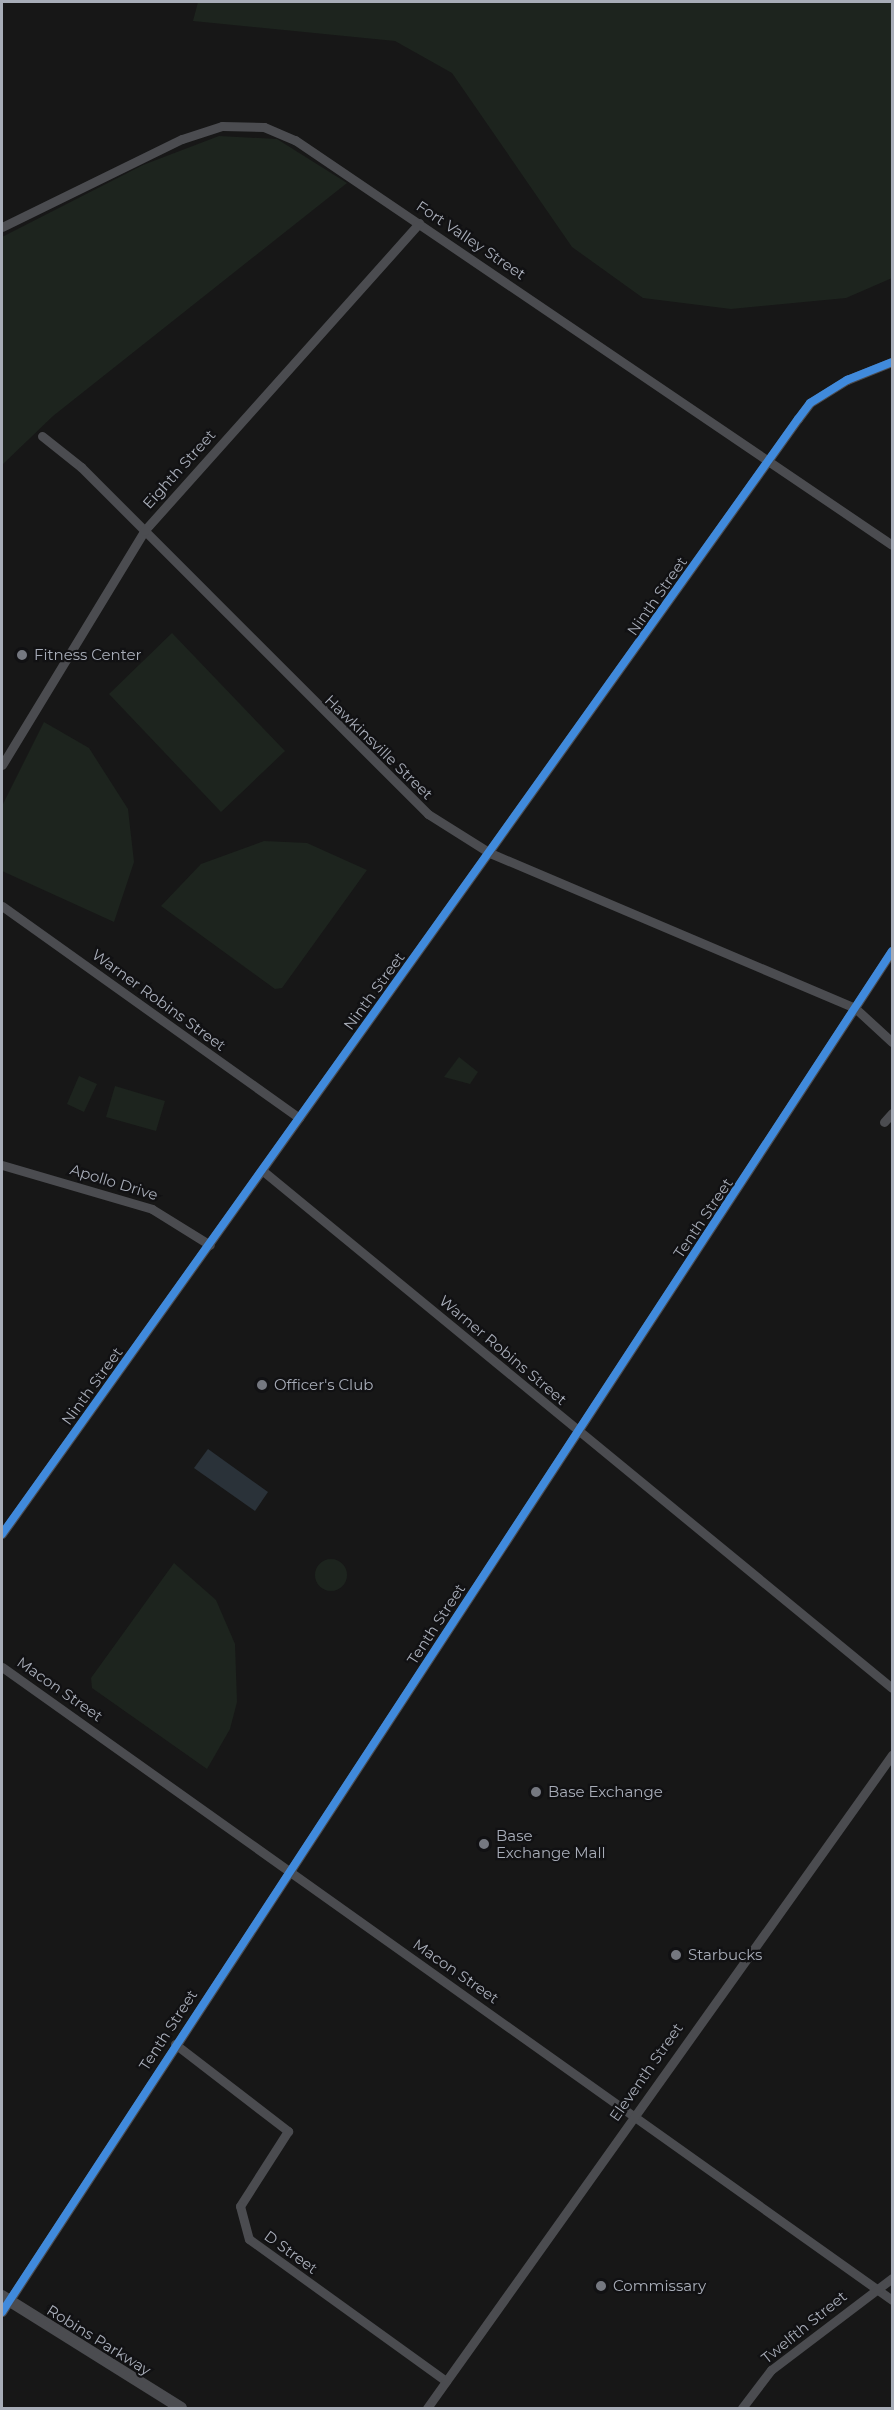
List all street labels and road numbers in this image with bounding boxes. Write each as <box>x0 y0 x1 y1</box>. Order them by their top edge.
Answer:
street label: Fort Valley Street <box>413 197 529 283</box>
street label: Eighth Street <box>139 426 219 512</box>
street label: Ninth Street <box>623 553 691 639</box>
street label: Hawkinsville Street <box>321 691 437 803</box>
street label: Warner Robins Street <box>89 945 229 1055</box>
street label: Ninth Street <box>340 949 408 1033</box>
street label: Apollo Drive <box>68 1160 160 1204</box>
street label: Tenth Street <box>670 1175 736 1261</box>
street label: Warner Robins Street <box>436 1291 570 1409</box>
street label: Ninth Street <box>58 1344 126 1428</box>
street label: Tenth Street <box>403 1580 469 1668</box>
street label: Macon Street <box>14 1653 106 1725</box>
street label: Macon Street <box>410 1935 502 2007</box>
street label: Tenth Street <box>135 1986 201 2074</box>
street label: Eleventh Street <box>605 2019 687 2125</box>
street label: D Street <box>261 2227 321 2277</box>
street label: Twelfth Street <box>758 2287 850 2367</box>
street label: Robins Parkway <box>44 2301 154 2379</box>

